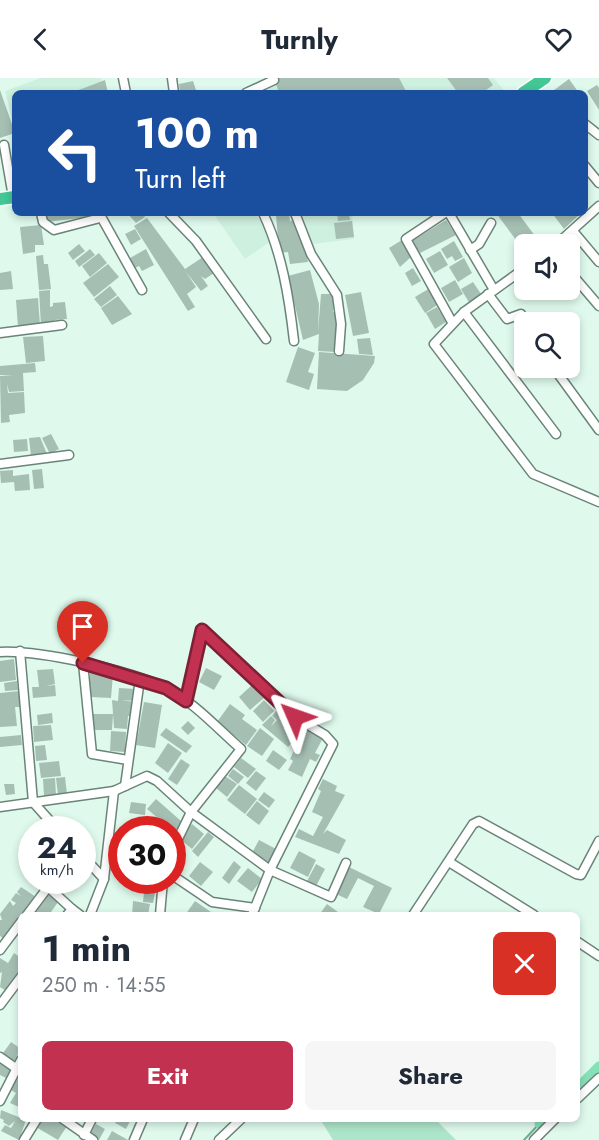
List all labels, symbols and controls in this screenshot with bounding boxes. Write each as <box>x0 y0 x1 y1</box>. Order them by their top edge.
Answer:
text: Turnly <box>261 20 338 59</box>
icon: back <box>24 23 57 56</box>
icon: heart <box>542 23 575 56</box>
text: 100 m <box>135 103 259 164</box>
icon: left <box>36 114 114 192</box>
text: Turn left <box>135 159 225 198</box>
map controls <box>514 234 580 378</box>
button: sound <box>514 234 580 300</box>
button: search <box>514 312 580 378</box>
pin <box>57 601 108 663</box>
icon: arrive <box>66 610 99 643</box>
position arrow <box>263 685 327 749</box>
speed limit sign: 30 <box>108 816 186 894</box>
text: 24 <box>37 826 77 869</box>
text: km/h <box>40 859 74 881</box>
text: 1 min <box>42 922 131 974</box>
button: close <box>493 932 556 995</box>
text: 250 m · 14:55 <box>42 971 165 1000</box>
button: Exit <box>42 1041 293 1110</box>
button: Share <box>305 1041 556 1110</box>

